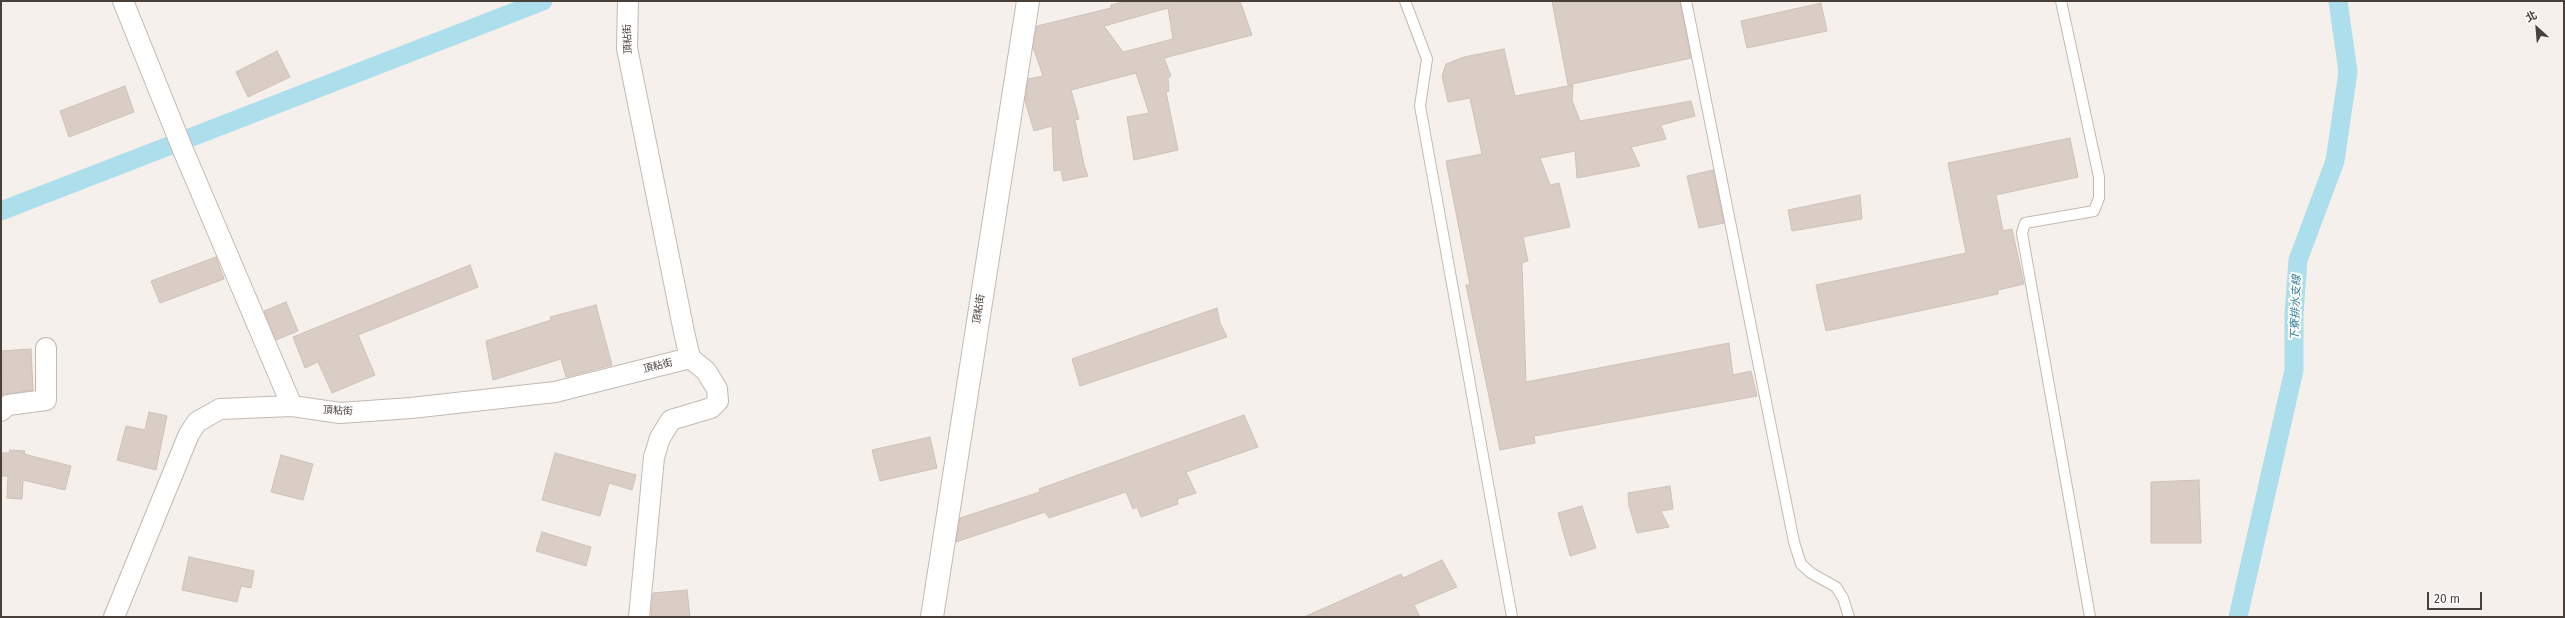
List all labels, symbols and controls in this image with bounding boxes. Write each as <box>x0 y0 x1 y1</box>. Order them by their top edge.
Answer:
north arrow <box>2517 8 2557 48</box>
text: 北 <box>2524 9 2539 25</box>
street label: 頂粘街 <box>621 24 635 54</box>
water label: 下寮排水支線 <box>2288 275 2304 341</box>
street label: 頂粘街 <box>971 293 987 325</box>
street label: 頂粘街 <box>642 357 674 375</box>
street label: 頂粘街 <box>323 404 353 418</box>
scale bar <box>2429 584 2484 610</box>
text: 20 m <box>2434 592 2460 606</box>

